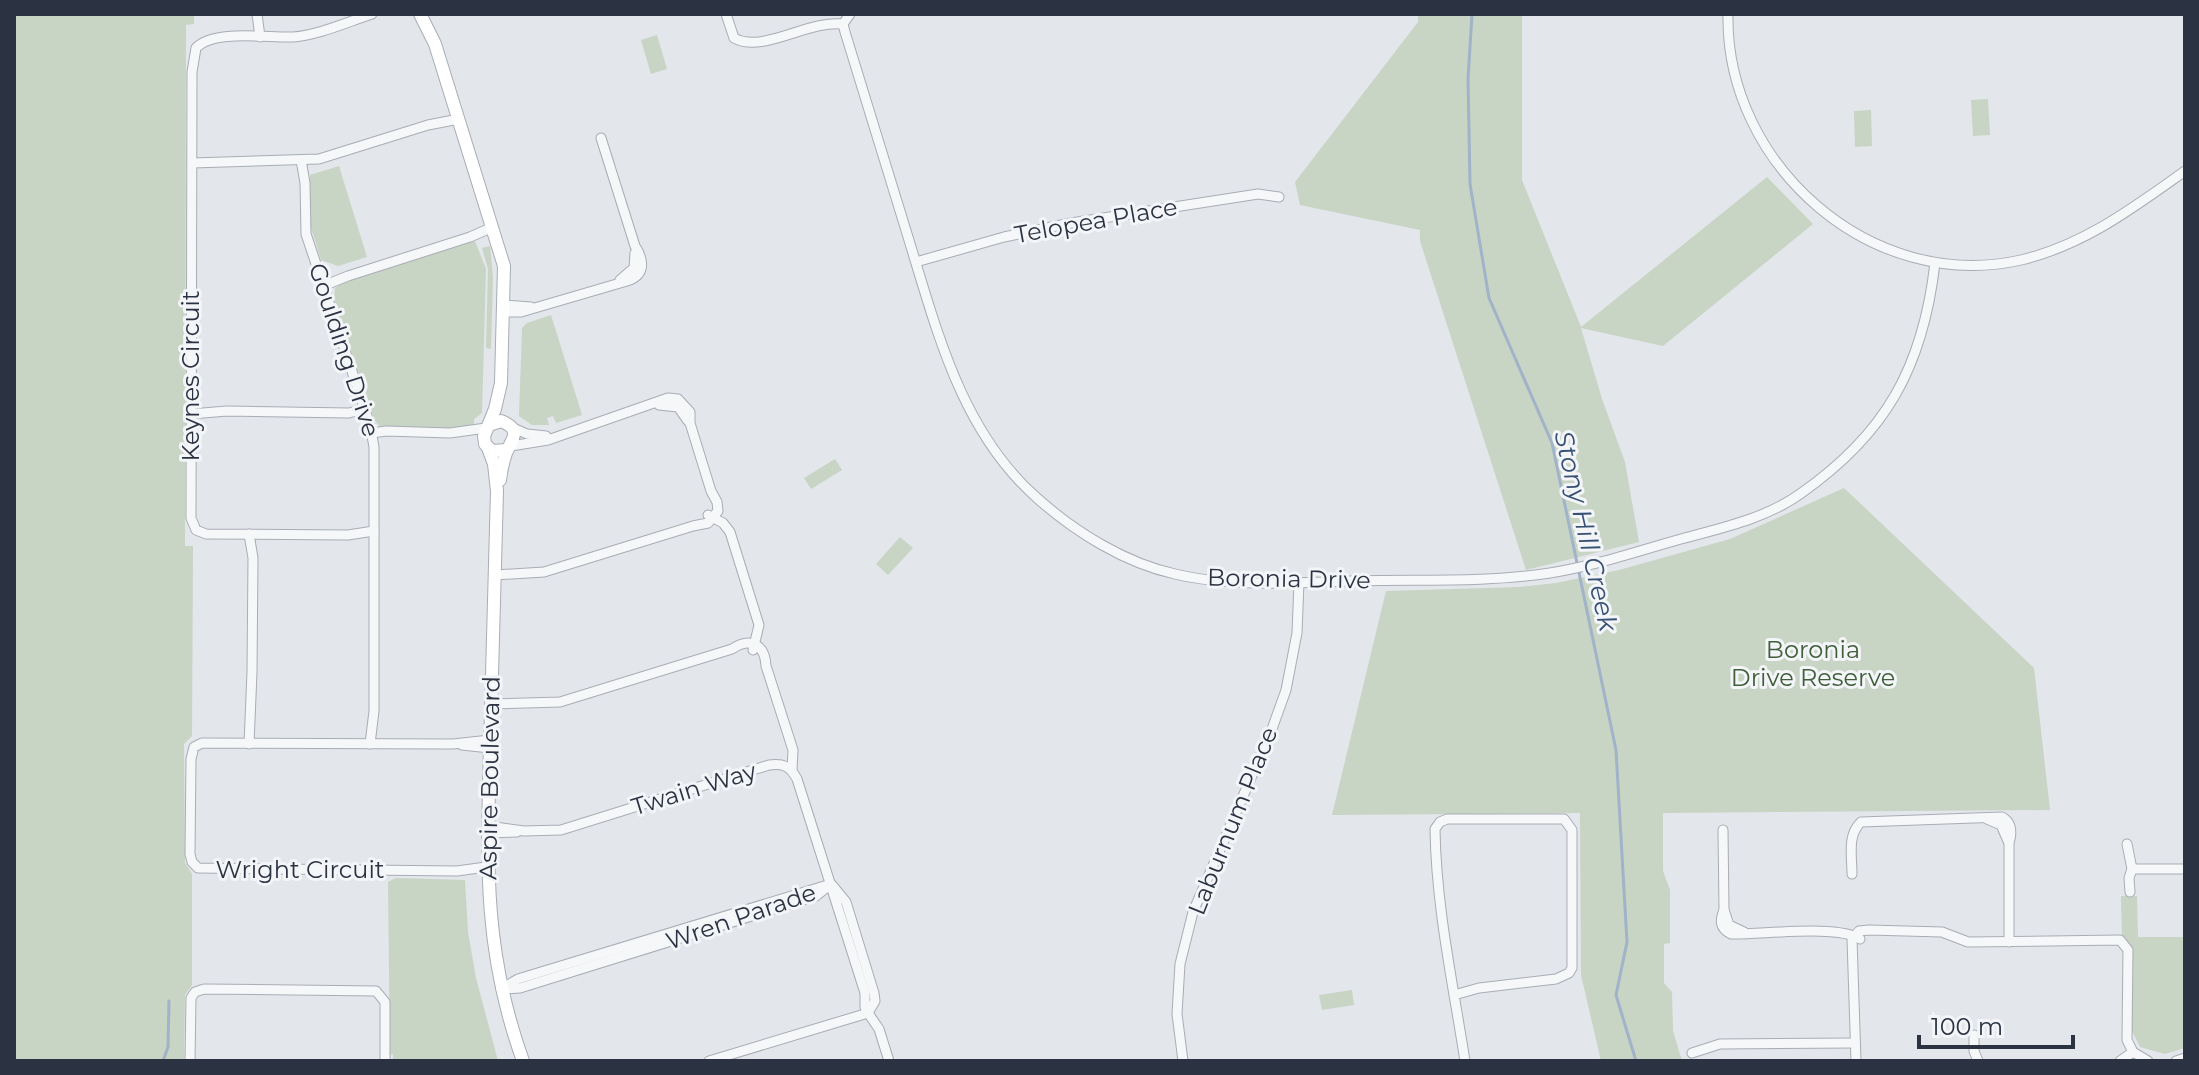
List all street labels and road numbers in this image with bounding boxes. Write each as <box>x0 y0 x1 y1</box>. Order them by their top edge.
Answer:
street label: Telopea Place <box>1012 192 1180 249</box>
street label: Goulding Drive <box>303 259 386 440</box>
street label: Keynes Circuit <box>176 290 205 461</box>
street label: Boronia Drive <box>1207 563 1371 594</box>
street label: Aspire Boulevard <box>473 676 506 880</box>
street label: Laburnum Place <box>1182 723 1283 919</box>
street label: Twain Way <box>628 756 760 821</box>
street label: Wright Circuit <box>216 855 385 884</box>
street label: Wren Parade <box>662 877 820 956</box>

